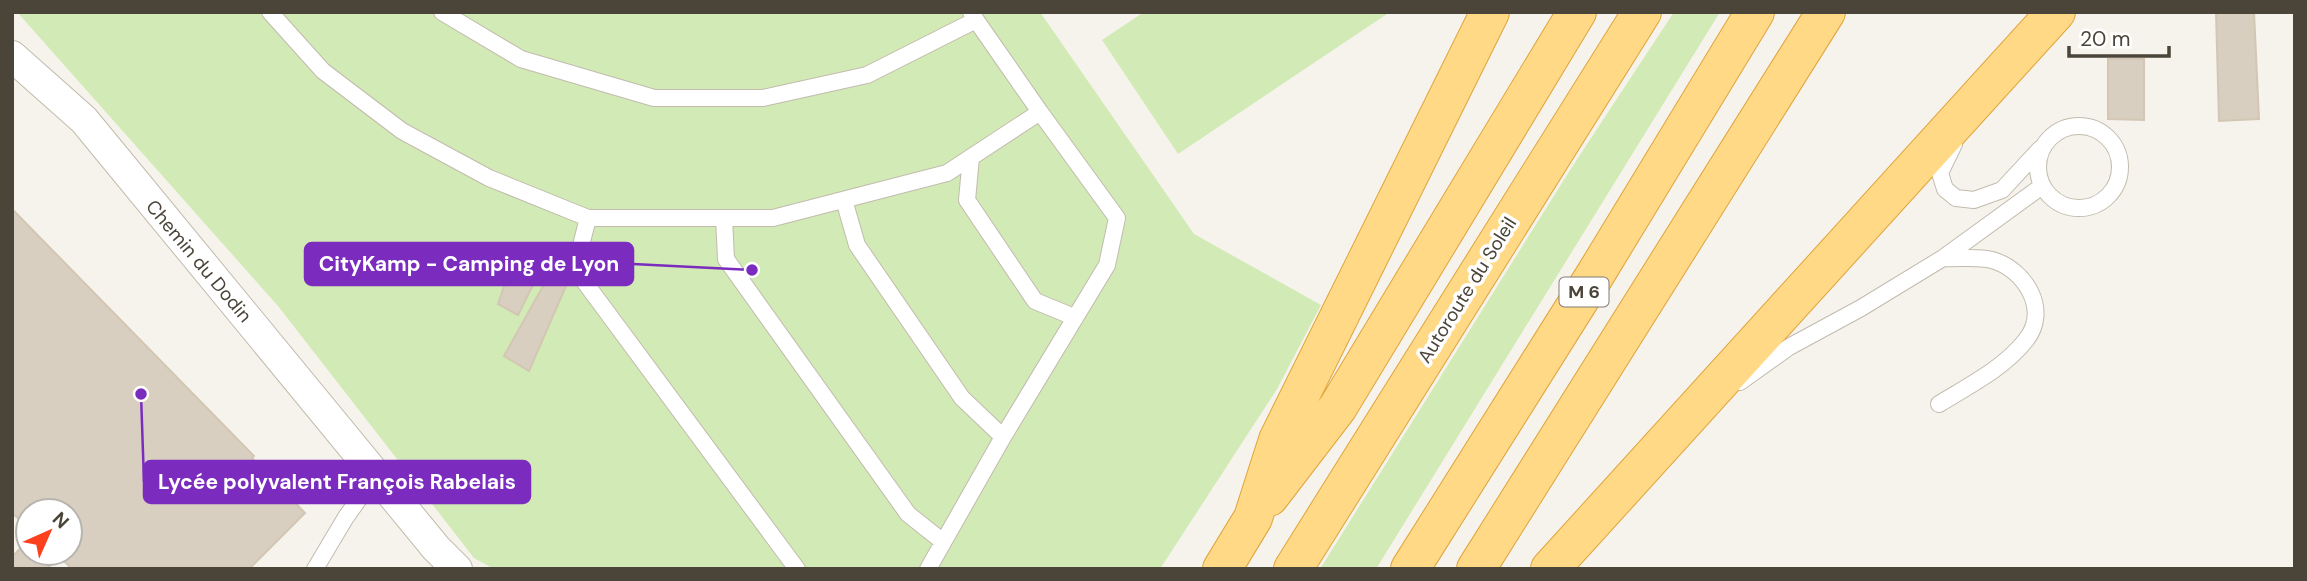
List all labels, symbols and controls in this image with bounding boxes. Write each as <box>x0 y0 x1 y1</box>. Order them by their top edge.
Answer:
scale bar <box>2069 14 2169 58</box>
text: 20 m <box>2080 25 2131 53</box>
street label: Chemin du Dodin <box>140 195 258 327</box>
street label: Autoroute du Soleil <box>1412 212 1522 368</box>
callout: CityKamp - Camping de Lyon <box>305 243 633 285</box>
text: CityKamp - Camping de Lyon <box>319 250 619 278</box>
road number: M 6 <box>1560 278 1608 306</box>
callout: Lycée polyvalent François Rabelais <box>144 461 530 503</box>
text: Lycée polyvalent François Rabelais <box>158 468 516 496</box>
north arrow <box>14 497 84 567</box>
text: N <box>47 507 74 534</box>

